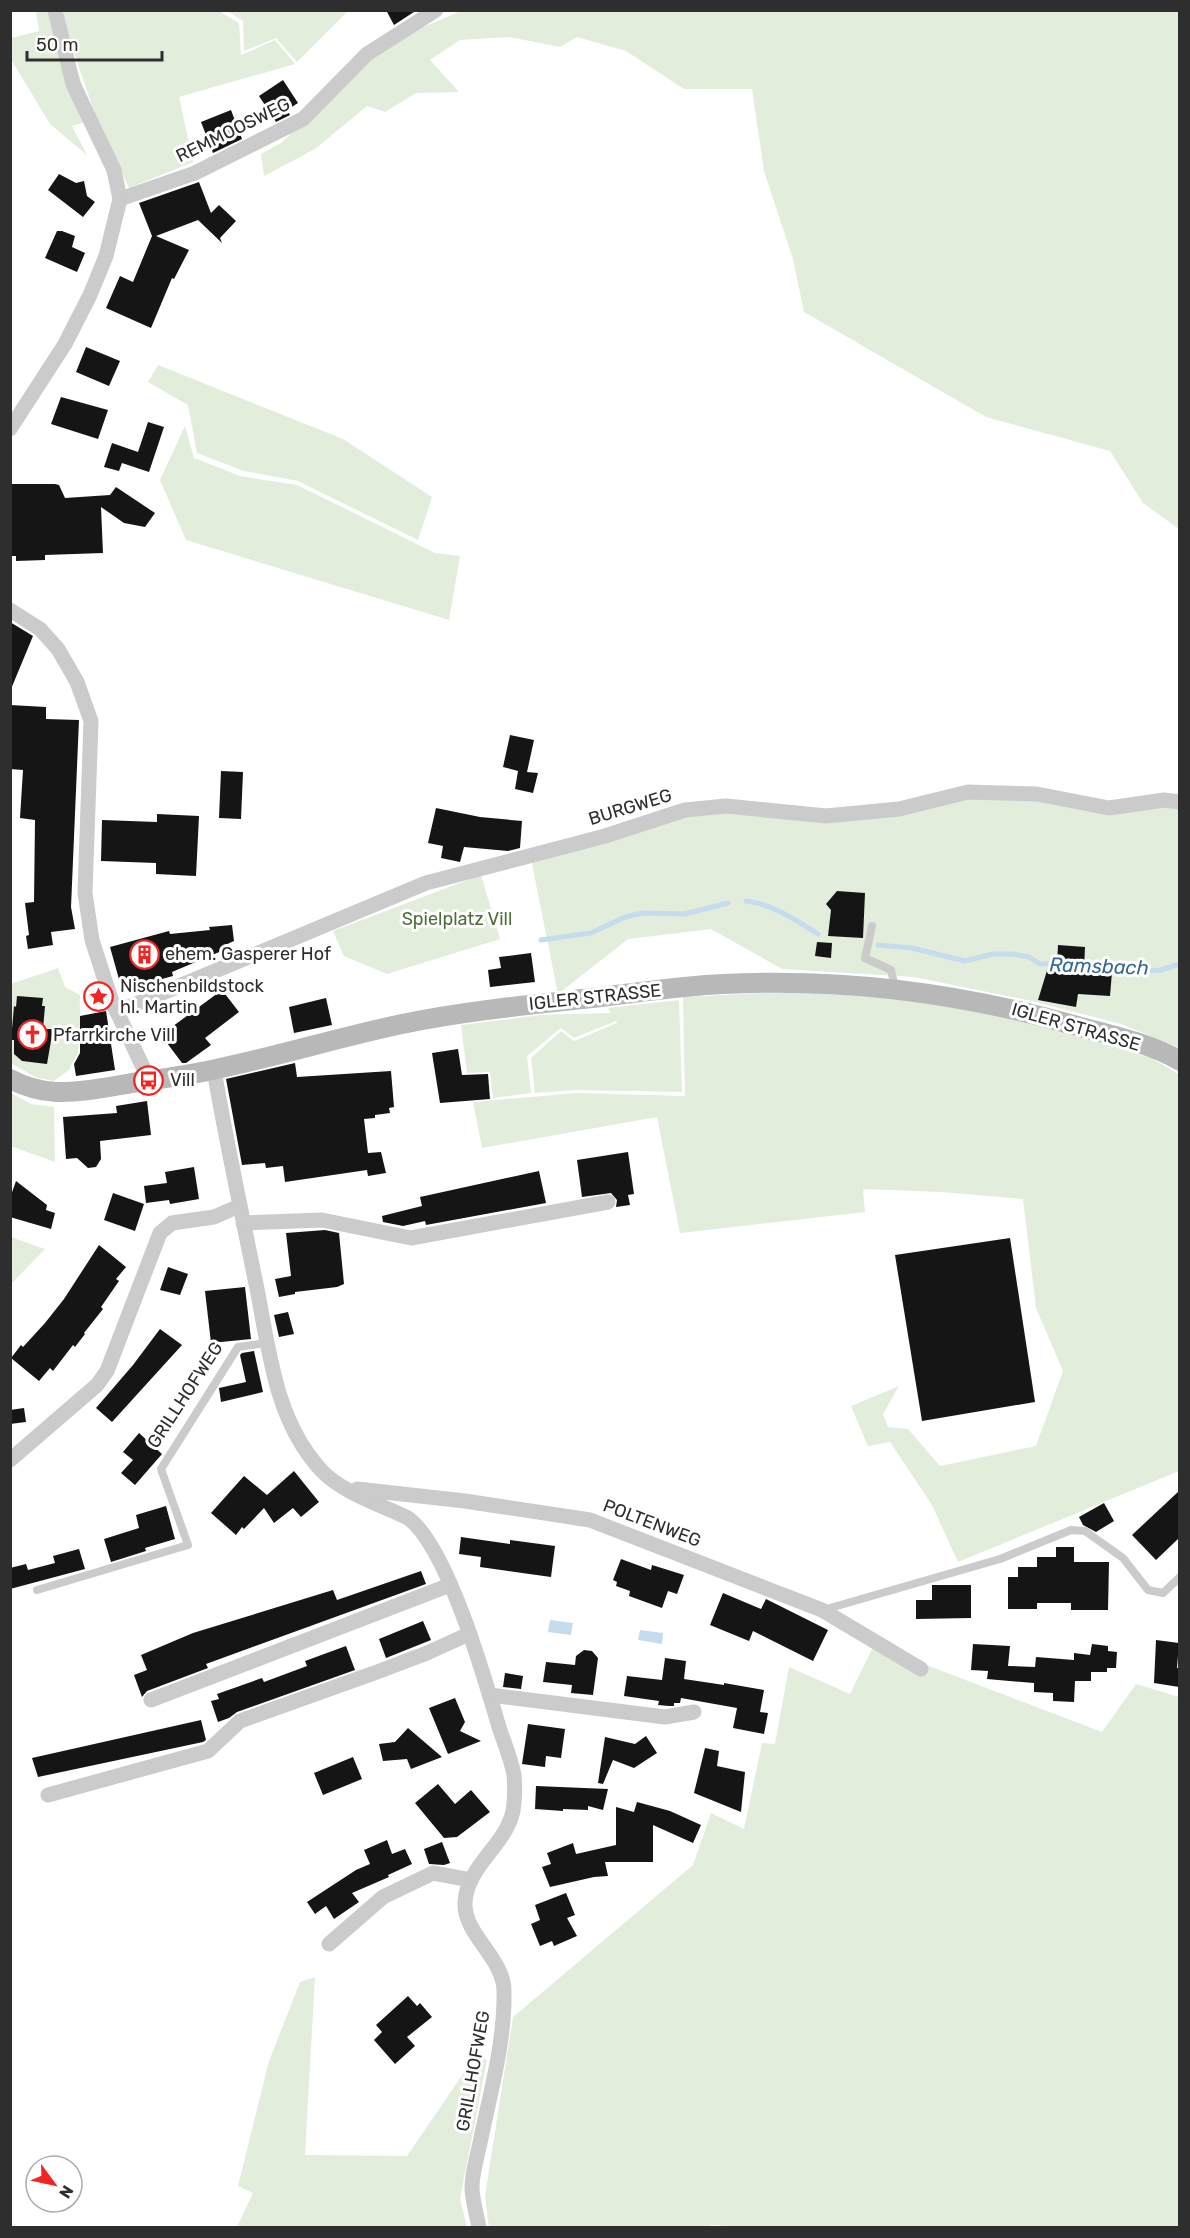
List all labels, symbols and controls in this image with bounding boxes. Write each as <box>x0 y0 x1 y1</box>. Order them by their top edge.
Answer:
scale bar <box>27 24 162 62</box>
text: 50 m <box>36 34 79 56</box>
street label: REMMOOSWEG <box>172 93 294 167</box>
street label: BURGWEG <box>586 784 674 830</box>
park label: Spielplatz Vill <box>402 908 512 930</box>
building icon: ehem. Gasperer Hof <box>128 938 160 970</box>
place label: ehem. Gasperer Hof <box>165 943 331 965</box>
water label: Ramsbach <box>1049 952 1149 980</box>
place label: Nischenbildstock hl. Martin <box>120 975 265 1018</box>
street label: IGLER STRASSE <box>528 979 662 1015</box>
place icon: Nischenbildstock hl. Martin <box>83 980 115 1012</box>
street label: IGLER STRASSE <box>1009 998 1143 1056</box>
church icon: Pfarrkirche Vill <box>16 1019 48 1051</box>
place label: Pfarrkirche Vill <box>53 1024 175 1046</box>
bus stop icon: Vill <box>133 1064 165 1096</box>
place label: Vill <box>170 1069 195 1091</box>
street label: GRILLHOFWEG <box>142 1338 228 1452</box>
street label: POLTENWEG <box>600 1494 704 1552</box>
street label: GRILLHOFWEG <box>452 2009 494 2133</box>
north arrow <box>24 2154 84 2214</box>
text: N <box>55 2182 77 2202</box>

